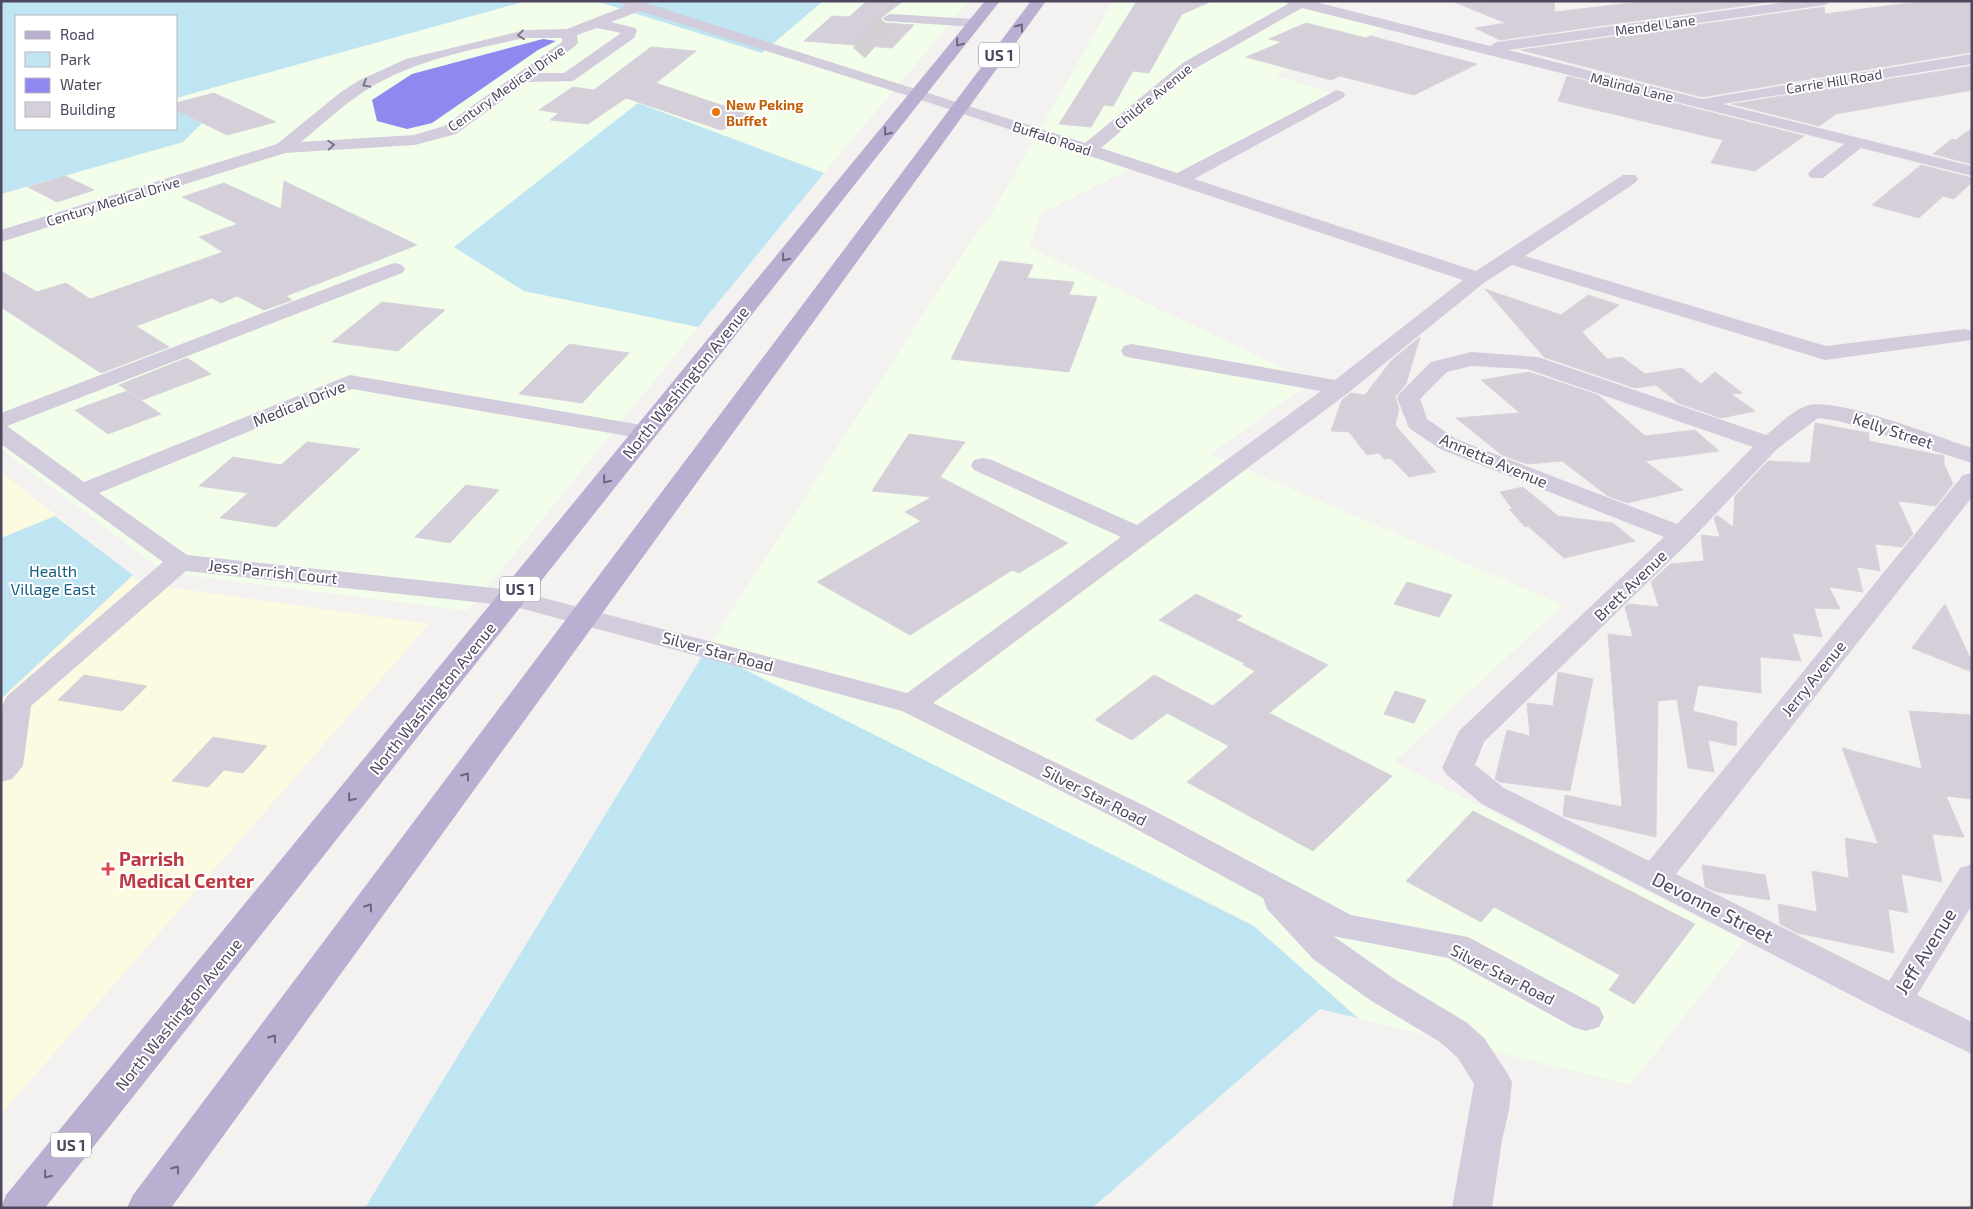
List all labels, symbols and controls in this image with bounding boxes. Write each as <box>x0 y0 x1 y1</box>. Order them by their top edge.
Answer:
street label: Mendel Lane <box>1614 11 1696 39</box>
legend <box>15 15 178 130</box>
one-way arrow <box>1014 24 1022 33</box>
text: Road <box>60 25 95 43</box>
one-way arrow <box>516 30 525 40</box>
one-way arrow <box>956 37 964 46</box>
street label: Century Medical Drive <box>444 41 568 135</box>
road number: US 1 <box>979 42 1019 68</box>
text: Park <box>60 50 91 68</box>
street label: Childre Avenue <box>1111 60 1195 132</box>
street label: Carrie Hill Road <box>1785 65 1883 97</box>
street label: Malinda Lane <box>1589 68 1675 106</box>
text: Water <box>60 75 102 93</box>
one-way arrow <box>363 77 372 87</box>
place label: New Peking Buffet <box>726 96 803 129</box>
text: Building <box>60 100 116 118</box>
marker: New Peking Buffet <box>710 106 722 118</box>
street label: Buffalo Road <box>1010 117 1094 159</box>
one-way arrow <box>885 126 893 135</box>
one-way arrow <box>328 140 336 151</box>
street label: Century Medical Drive <box>44 173 182 229</box>
one-way arrow <box>782 253 791 262</box>
street label: North Washington Avenue <box>618 302 752 462</box>
street label: Medical Drive <box>250 376 348 430</box>
street label: Kelly Street <box>1851 408 1935 452</box>
street label: Annetta Avenue <box>1437 429 1551 491</box>
one-way arrow <box>603 475 612 484</box>
street label: Brett Avenue <box>1590 546 1670 624</box>
street label: Jess Parrish Court <box>208 555 338 587</box>
park label: Health Village East <box>11 561 96 598</box>
road number: US 1 <box>500 576 540 602</box>
street label: North Washington Avenue <box>365 618 499 778</box>
street label: Silver Star Road <box>660 627 776 675</box>
street label: Jerry Avenue <box>1777 636 1849 720</box>
street label: Silver Star Road <box>1040 761 1150 829</box>
one-way arrow <box>460 772 469 782</box>
one-way arrow <box>349 792 357 801</box>
place label: Parrish Medical Center <box>119 847 254 892</box>
marker: Parrish Medical Center <box>101 862 115 876</box>
street label: Devonne Street <box>1649 867 1777 947</box>
one-way arrow <box>363 903 372 913</box>
street label: Jeff Avenue <box>1889 904 1961 998</box>
street label: North Washington Avenue <box>111 934 245 1094</box>
street label: Silver Star Road <box>1448 940 1558 1008</box>
one-way arrow <box>267 1034 276 1044</box>
road number: US 1 <box>51 1132 91 1158</box>
one-way arrow <box>170 1165 179 1174</box>
one-way arrow <box>44 1169 53 1178</box>

